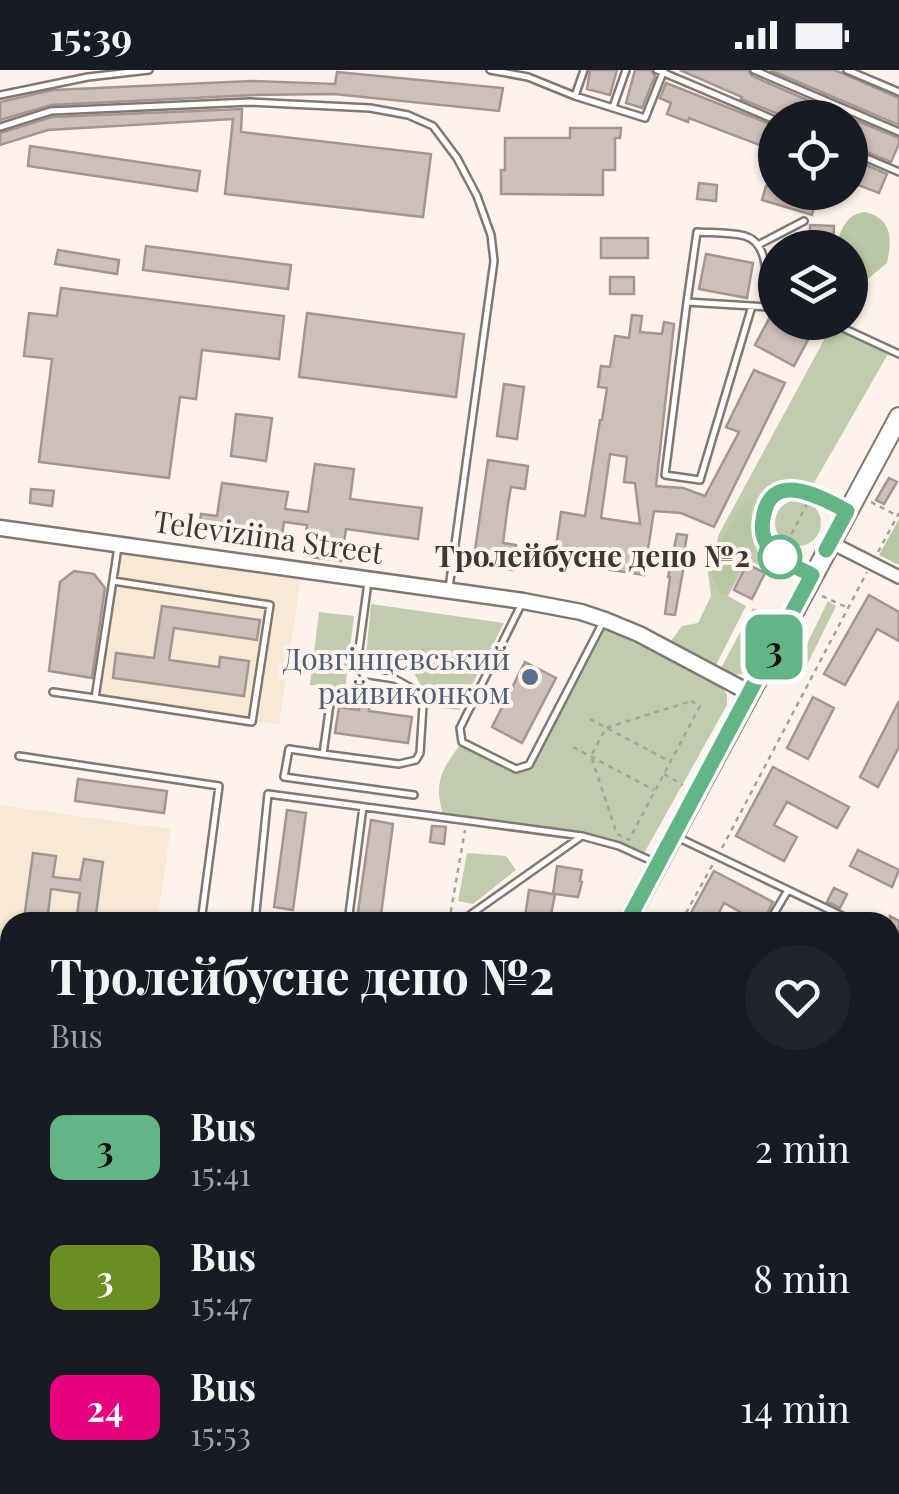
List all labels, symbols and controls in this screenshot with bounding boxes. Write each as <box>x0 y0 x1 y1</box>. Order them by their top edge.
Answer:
text: 15:39 <box>50 10 132 61</box>
map controls <box>758 100 868 340</box>
button: locate <box>758 100 868 210</box>
button: layers <box>758 230 868 340</box>
street label: Televiziina Street <box>151 500 386 572</box>
place label: Тролейбусне депо №2 <box>435 535 750 575</box>
marker: Тролейбусне депо №2 <box>759 536 801 578</box>
line badge: 3 <box>742 614 806 680</box>
text: 3 <box>765 624 783 671</box>
place label: Довгінцевський райвиконком <box>283 638 510 712</box>
marker: Довгінцевський райвиконком <box>519 666 541 688</box>
text: Тролейбусне депо №2 <box>50 943 554 1007</box>
button: heart <box>745 945 850 1050</box>
text: Bus <box>50 1013 103 1056</box>
text: Bus <box>190 1100 256 1151</box>
text: 2 min <box>755 1122 850 1173</box>
text: 3 <box>96 1124 114 1171</box>
text: 15:41 <box>190 1151 251 1194</box>
text: Bus <box>190 1230 256 1281</box>
text: 8 min <box>753 1252 850 1303</box>
text: 3 <box>96 1254 114 1301</box>
text: 15:47 <box>190 1281 252 1324</box>
text: Bus <box>190 1360 256 1411</box>
text: 14 min <box>740 1382 850 1433</box>
text: 24 <box>87 1384 123 1431</box>
text: 15:53 <box>190 1411 251 1454</box>

